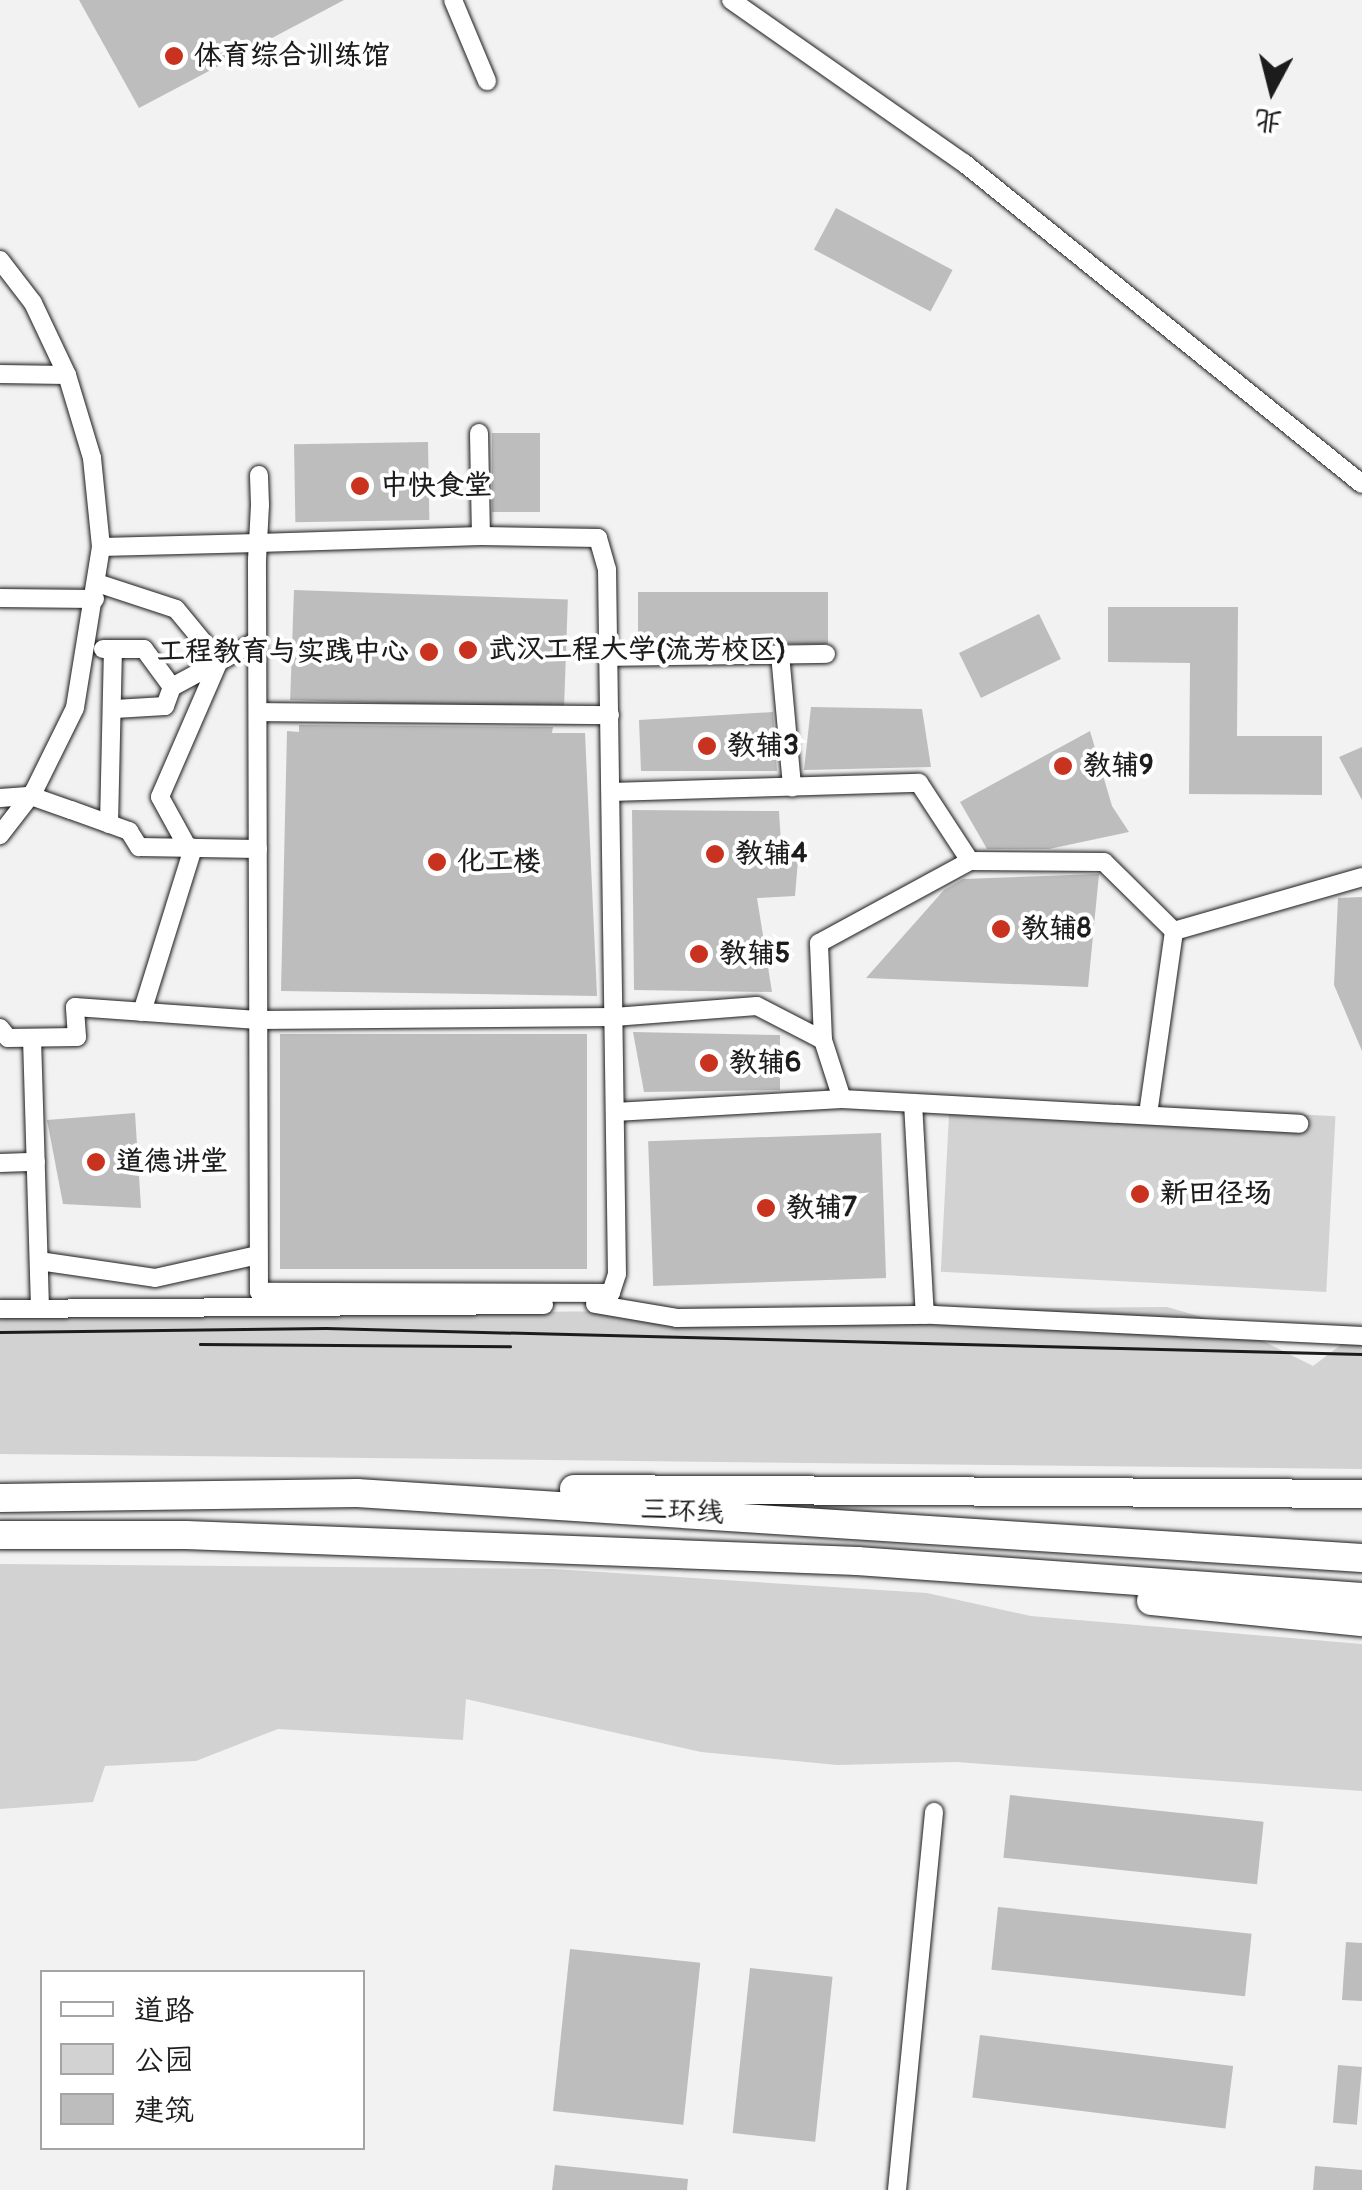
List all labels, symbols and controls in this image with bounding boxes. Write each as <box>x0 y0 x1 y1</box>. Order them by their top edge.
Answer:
place label: 体育综合训练馆 <box>194 39 390 73</box>
north arrow <box>1222 40 1322 140</box>
marker: 体育综合训练馆 <box>163 45 185 67</box>
text: 北 <box>1252 101 1284 139</box>
place label: 中快食堂 <box>380 469 492 503</box>
marker: 中快食堂 <box>349 475 371 497</box>
place label: 武汉工程大学(流芳校区) <box>488 633 787 667</box>
place label: 工程教育与实践中心 <box>157 635 409 669</box>
marker: 武汉工程大学(流芳校区) <box>457 639 479 661</box>
marker: 工程教育与实践中心 <box>418 641 440 663</box>
place label: 教辅3 <box>727 729 799 763</box>
marker: 教辅3 <box>696 735 718 757</box>
place label: 教辅9 <box>1083 749 1153 783</box>
marker: 教辅9 <box>1052 755 1074 777</box>
place label: 教辅4 <box>735 837 807 871</box>
marker: 教辅4 <box>704 843 726 865</box>
place label: 化工楼 <box>457 845 541 879</box>
marker: 化工楼 <box>426 851 448 873</box>
place label: 教辅8 <box>1021 912 1091 946</box>
marker: 教辅8 <box>990 918 1012 940</box>
place label: 教辅5 <box>719 937 790 971</box>
marker: 教辅5 <box>688 943 710 965</box>
place label: 教辅6 <box>729 1046 801 1080</box>
marker: 教辅6 <box>698 1052 720 1074</box>
place label: 道德讲堂 <box>116 1145 228 1179</box>
marker: 道德讲堂 <box>85 1151 107 1173</box>
place label: 新田径场 <box>1160 1177 1272 1211</box>
marker: 新田径场 <box>1129 1183 1151 1205</box>
place label: 教辅7 <box>786 1191 857 1225</box>
marker: 教辅7 <box>755 1197 777 1219</box>
street label: 三环线 <box>639 1493 725 1531</box>
legend <box>40 1970 365 2150</box>
text: 道路 <box>134 1992 194 2029</box>
text: 公园 <box>134 2042 194 2079</box>
text: 建筑 <box>134 2092 194 2129</box>

